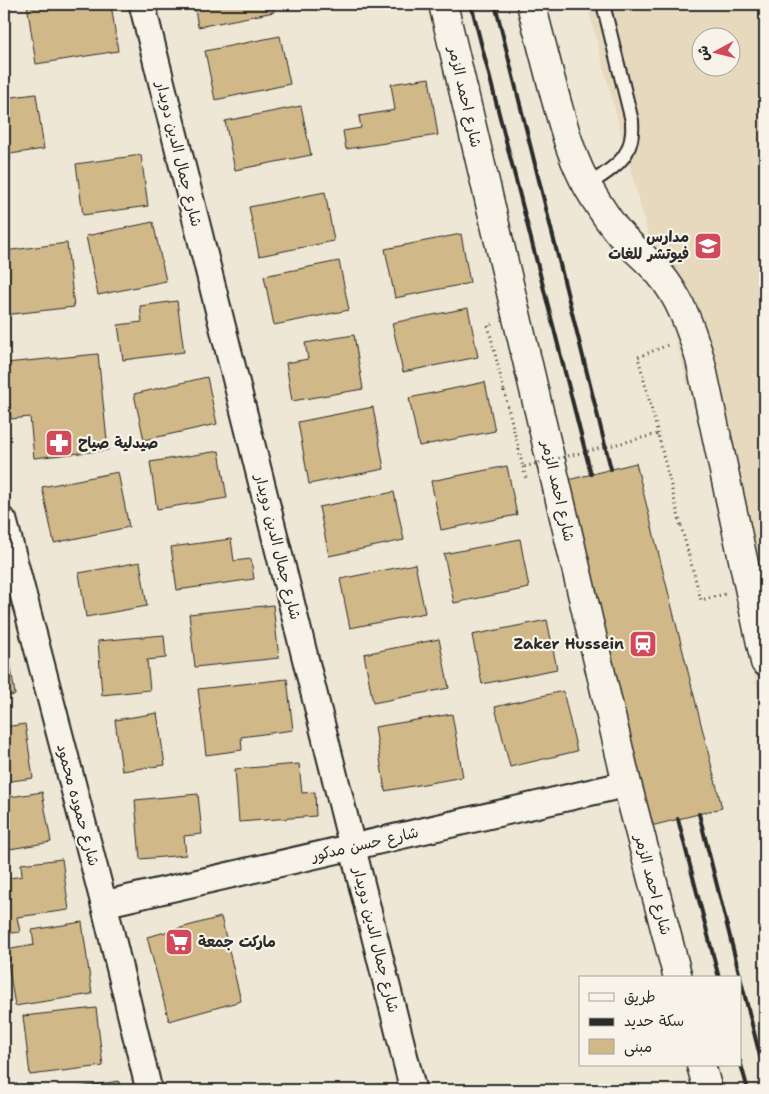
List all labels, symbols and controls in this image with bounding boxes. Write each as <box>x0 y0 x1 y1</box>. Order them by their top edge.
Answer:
north arrow <box>692 28 742 78</box>
street label: شارع احمد الزمر <box>443 44 486 149</box>
text: ش <box>693 45 713 62</box>
street label: شارع جمال الدين دويدار <box>151 78 207 229</box>
place label: مدارس فيوتشر للغات <box>608 227 689 264</box>
school or university icon: مدارس فيوتشر للغات <box>693 231 723 261</box>
pharmacy icon: صيدلية صياح <box>44 428 74 458</box>
place label: صيدلية صياح <box>78 433 158 453</box>
street label: شارع احمد الزمر <box>536 438 579 543</box>
street label: شارع جمال الدين دويدار <box>250 471 306 622</box>
station icon: Zaker Hussein <box>628 629 658 659</box>
place label: Zaker Hussein <box>514 634 624 654</box>
street label: شارع حموده محمود <box>52 742 104 868</box>
street label: شارع حسن مدكور <box>309 822 420 866</box>
street label: شارع احمد الزمر <box>630 832 676 937</box>
street label: شارع جمال الدين دويدار <box>348 864 404 1015</box>
supermarket icon: ماركت جمعة <box>164 927 194 957</box>
place label: ماركت جمعة <box>198 932 276 952</box>
legend <box>579 976 742 1066</box>
text: طريق <box>624 987 656 1007</box>
text: سكة حديد <box>624 1011 684 1031</box>
text: مبنى <box>624 1037 652 1057</box>

